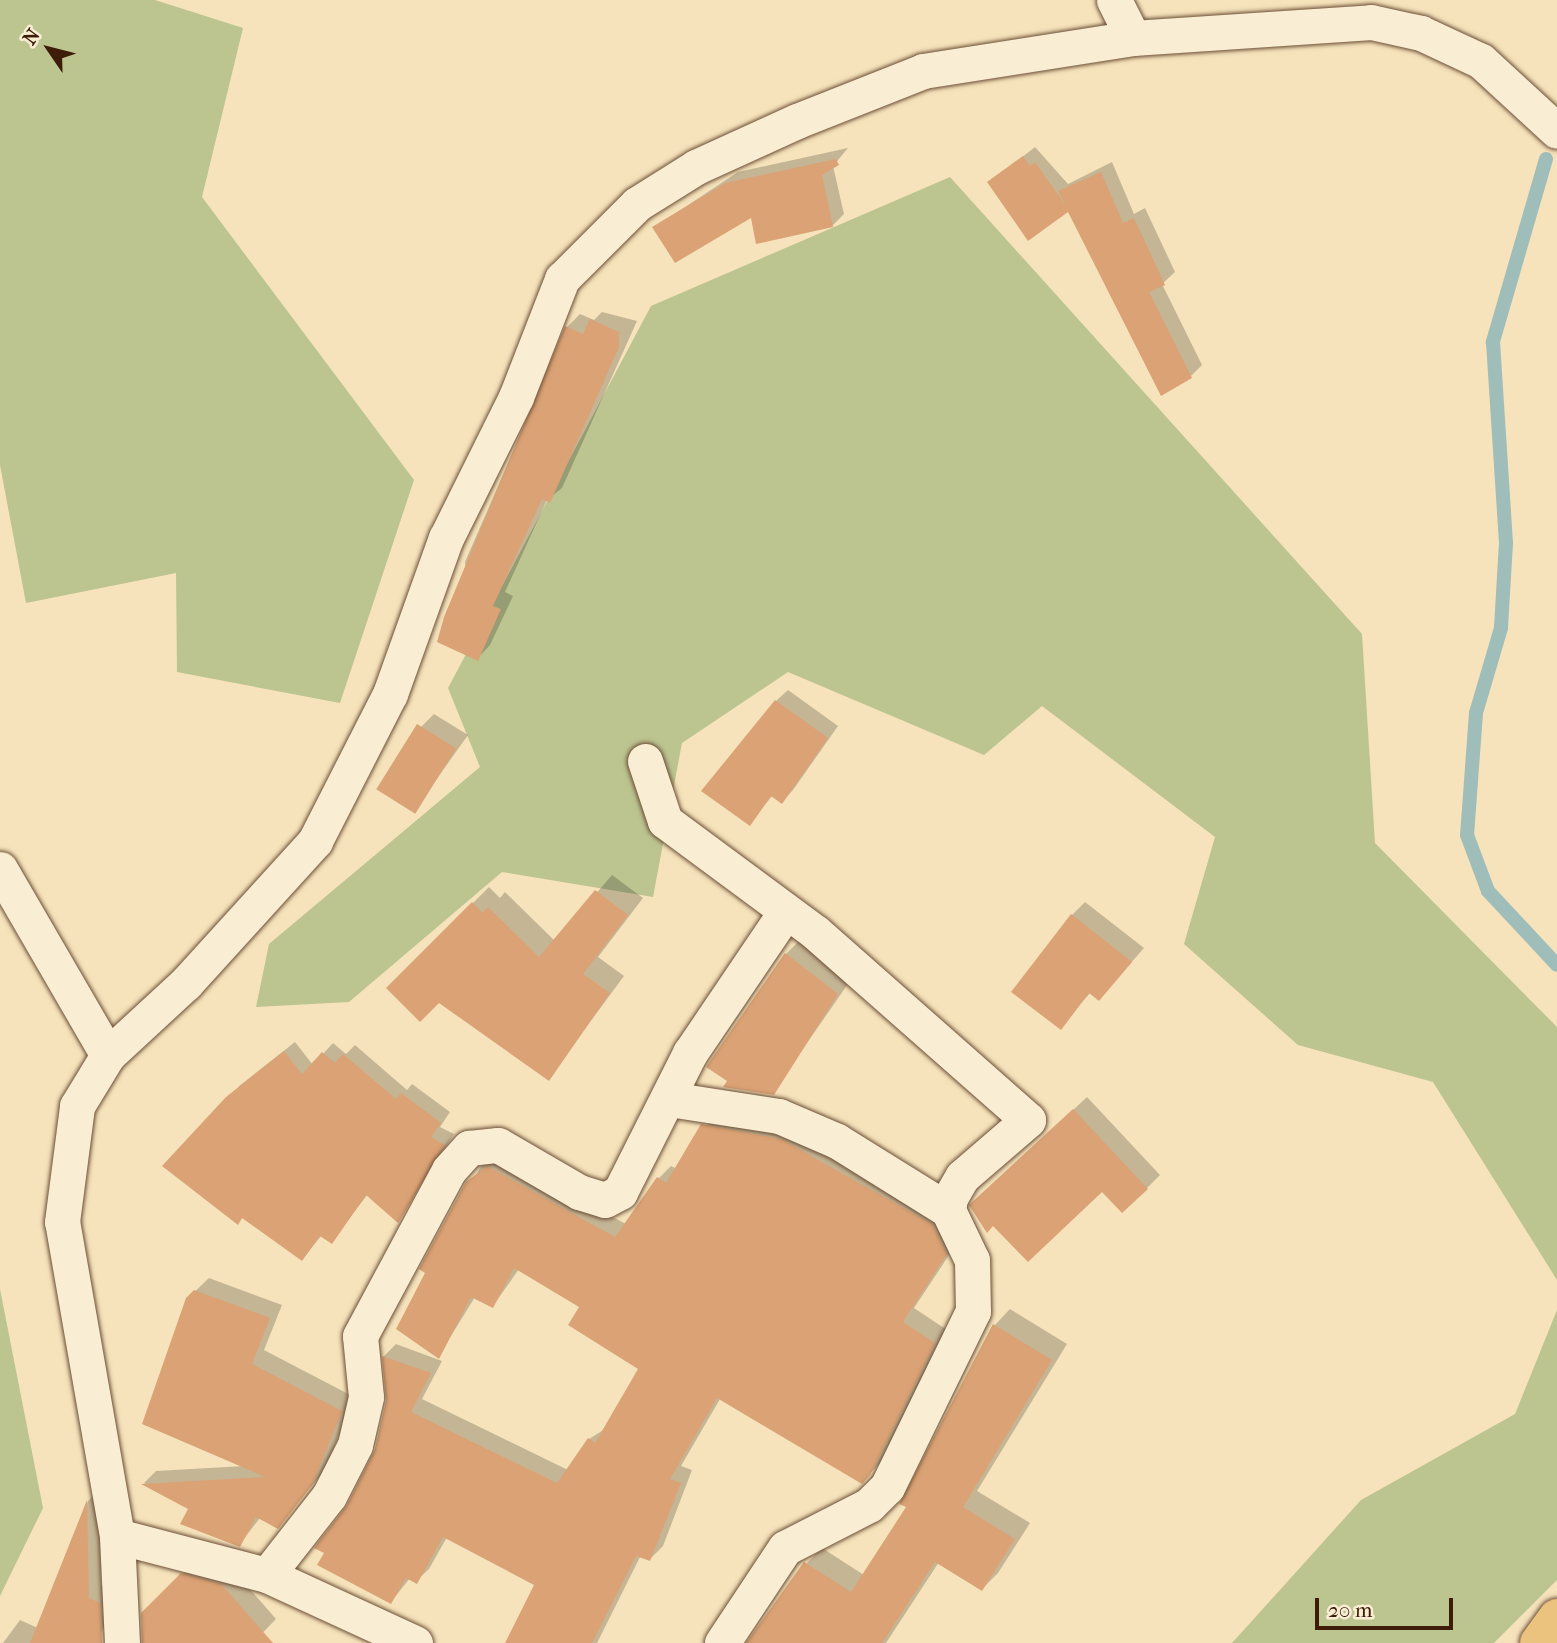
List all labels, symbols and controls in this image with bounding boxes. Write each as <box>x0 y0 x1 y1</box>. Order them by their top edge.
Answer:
north arrow <box>14 14 84 84</box>
text: N <box>19 25 45 49</box>
scale bar <box>1319 1584 1457 1628</box>
text: 20 m <box>1328 1598 1372 1622</box>

